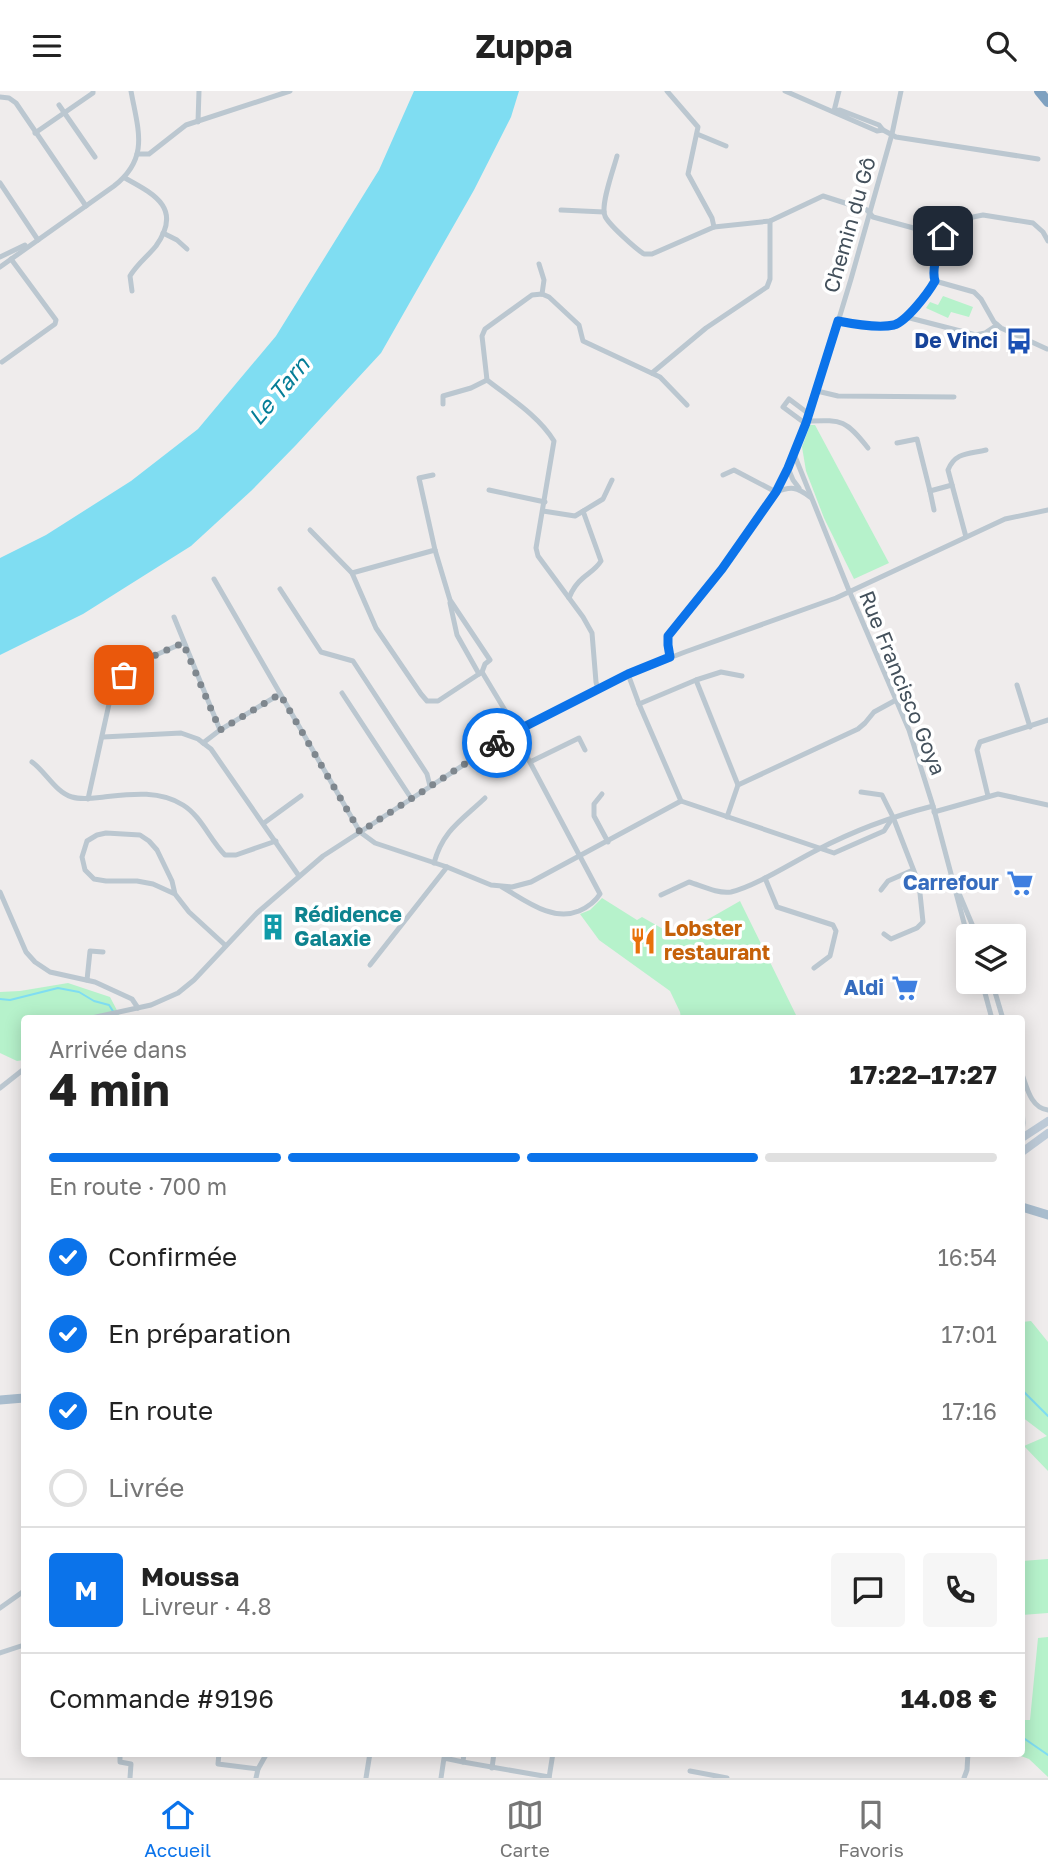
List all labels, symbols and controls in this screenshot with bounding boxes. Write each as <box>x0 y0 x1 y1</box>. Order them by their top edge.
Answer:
icon: menu <box>28 27 66 65</box>
text: Zuppa <box>475 27 573 65</box>
icon: search <box>982 27 1020 65</box>
street label: Chemin du Gô <box>817 154 881 296</box>
pin <box>913 206 973 266</box>
icon: home <box>924 217 962 255</box>
bus stop icon: De Vinci <box>1004 326 1034 356</box>
place label: De Vinci <box>914 327 998 353</box>
water label: Le Tarn <box>242 350 315 430</box>
street label: Rue Francisco Goya <box>854 587 952 779</box>
pin <box>94 645 154 705</box>
icon: bag <box>105 656 143 694</box>
courier <box>462 708 532 778</box>
icon: bike <box>478 724 516 762</box>
supermarket icon: Carrefour <box>1005 868 1035 898</box>
place label: Carrefour <box>903 869 999 895</box>
place label: Rédidence Galaxie <box>294 901 402 951</box>
building icon: Rédidence Galaxie <box>258 912 288 942</box>
place label: Lobster restaurant <box>664 915 770 965</box>
map controls <box>956 924 1026 994</box>
button: layers <box>956 924 1026 994</box>
restaurant icon: Lobster restaurant <box>628 926 658 956</box>
supermarket icon: Aldi <box>890 973 920 1003</box>
place label: Aldi <box>844 974 884 1000</box>
text: Arrivée dans <box>49 1035 187 1063</box>
text: 17:22–17:27 <box>850 1059 997 1090</box>
text: 4 min <box>49 1061 170 1116</box>
text: En route · 700 m <box>49 1172 227 1200</box>
icon: check <box>49 1238 87 1276</box>
text: Confirmée <box>108 1241 237 1272</box>
text: 16:54 <box>938 1243 997 1271</box>
icon: check <box>49 1315 87 1353</box>
text: En préparation <box>108 1318 291 1349</box>
text: 17:01 <box>941 1320 997 1348</box>
icon: check <box>49 1392 87 1430</box>
text: En route <box>108 1395 213 1426</box>
text: 17:16 <box>942 1397 997 1425</box>
text: Livrée <box>108 1472 184 1503</box>
button: chat <box>831 1553 905 1627</box>
button: phone <box>923 1553 997 1627</box>
text: Moussa <box>141 1561 239 1592</box>
text: M <box>74 1575 98 1606</box>
text: Livreur · 4.8 <box>141 1592 271 1620</box>
text: Commande #9196 <box>49 1683 274 1714</box>
text: 14.08 € <box>901 1683 997 1714</box>
tab: Accueil <box>144 1796 211 1861</box>
tab: Carte <box>500 1796 550 1861</box>
tab: Favoris <box>838 1796 904 1861</box>

